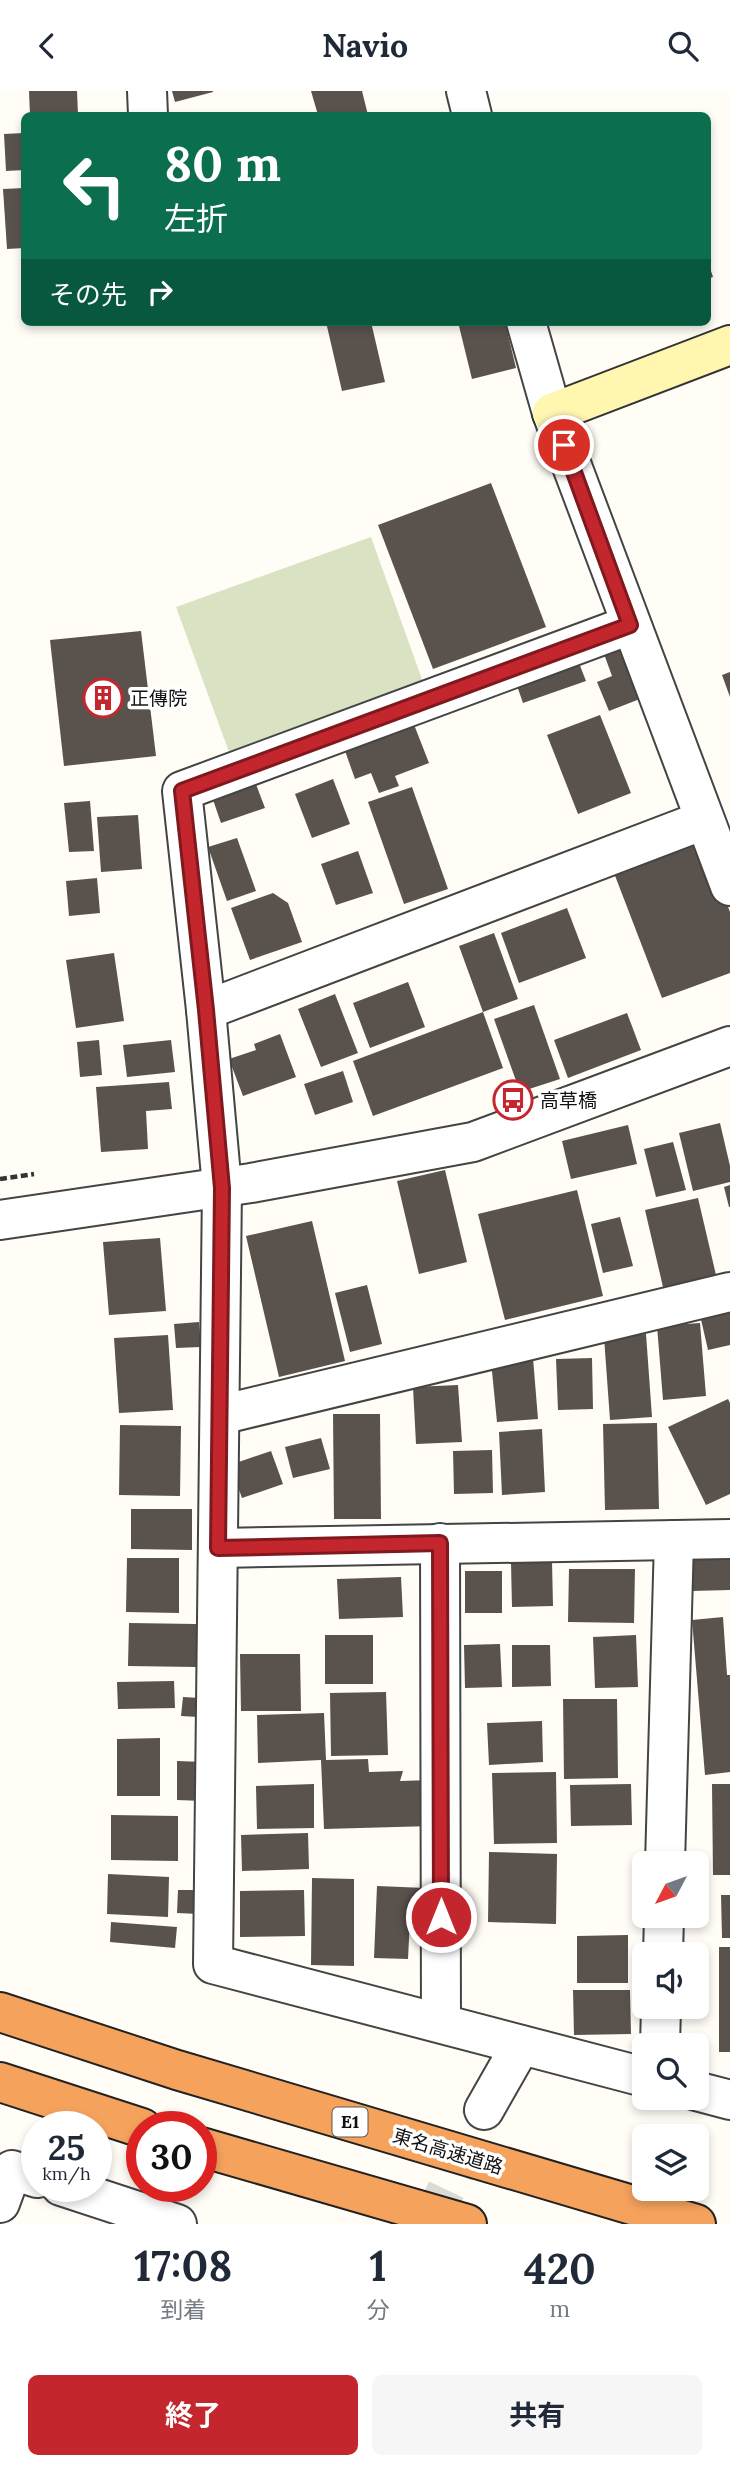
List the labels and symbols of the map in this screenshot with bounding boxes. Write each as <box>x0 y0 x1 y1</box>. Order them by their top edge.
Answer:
pin <box>534 415 594 475</box>
building icon: 正傳院 <box>82 677 124 719</box>
place label: 正傳院 <box>130 686 187 710</box>
bus stop icon: 高草橋 <box>492 1079 534 1121</box>
place label: 高草橋 <box>540 1088 597 1112</box>
north arrow <box>632 1851 709 1929</box>
position arrow <box>404 1880 478 1954</box>
road number: E1 <box>332 2108 368 2137</box>
speed limit sign: 30 <box>126 2111 217 2202</box>
street label: 東名高速道路 <box>390 2123 506 2179</box>

